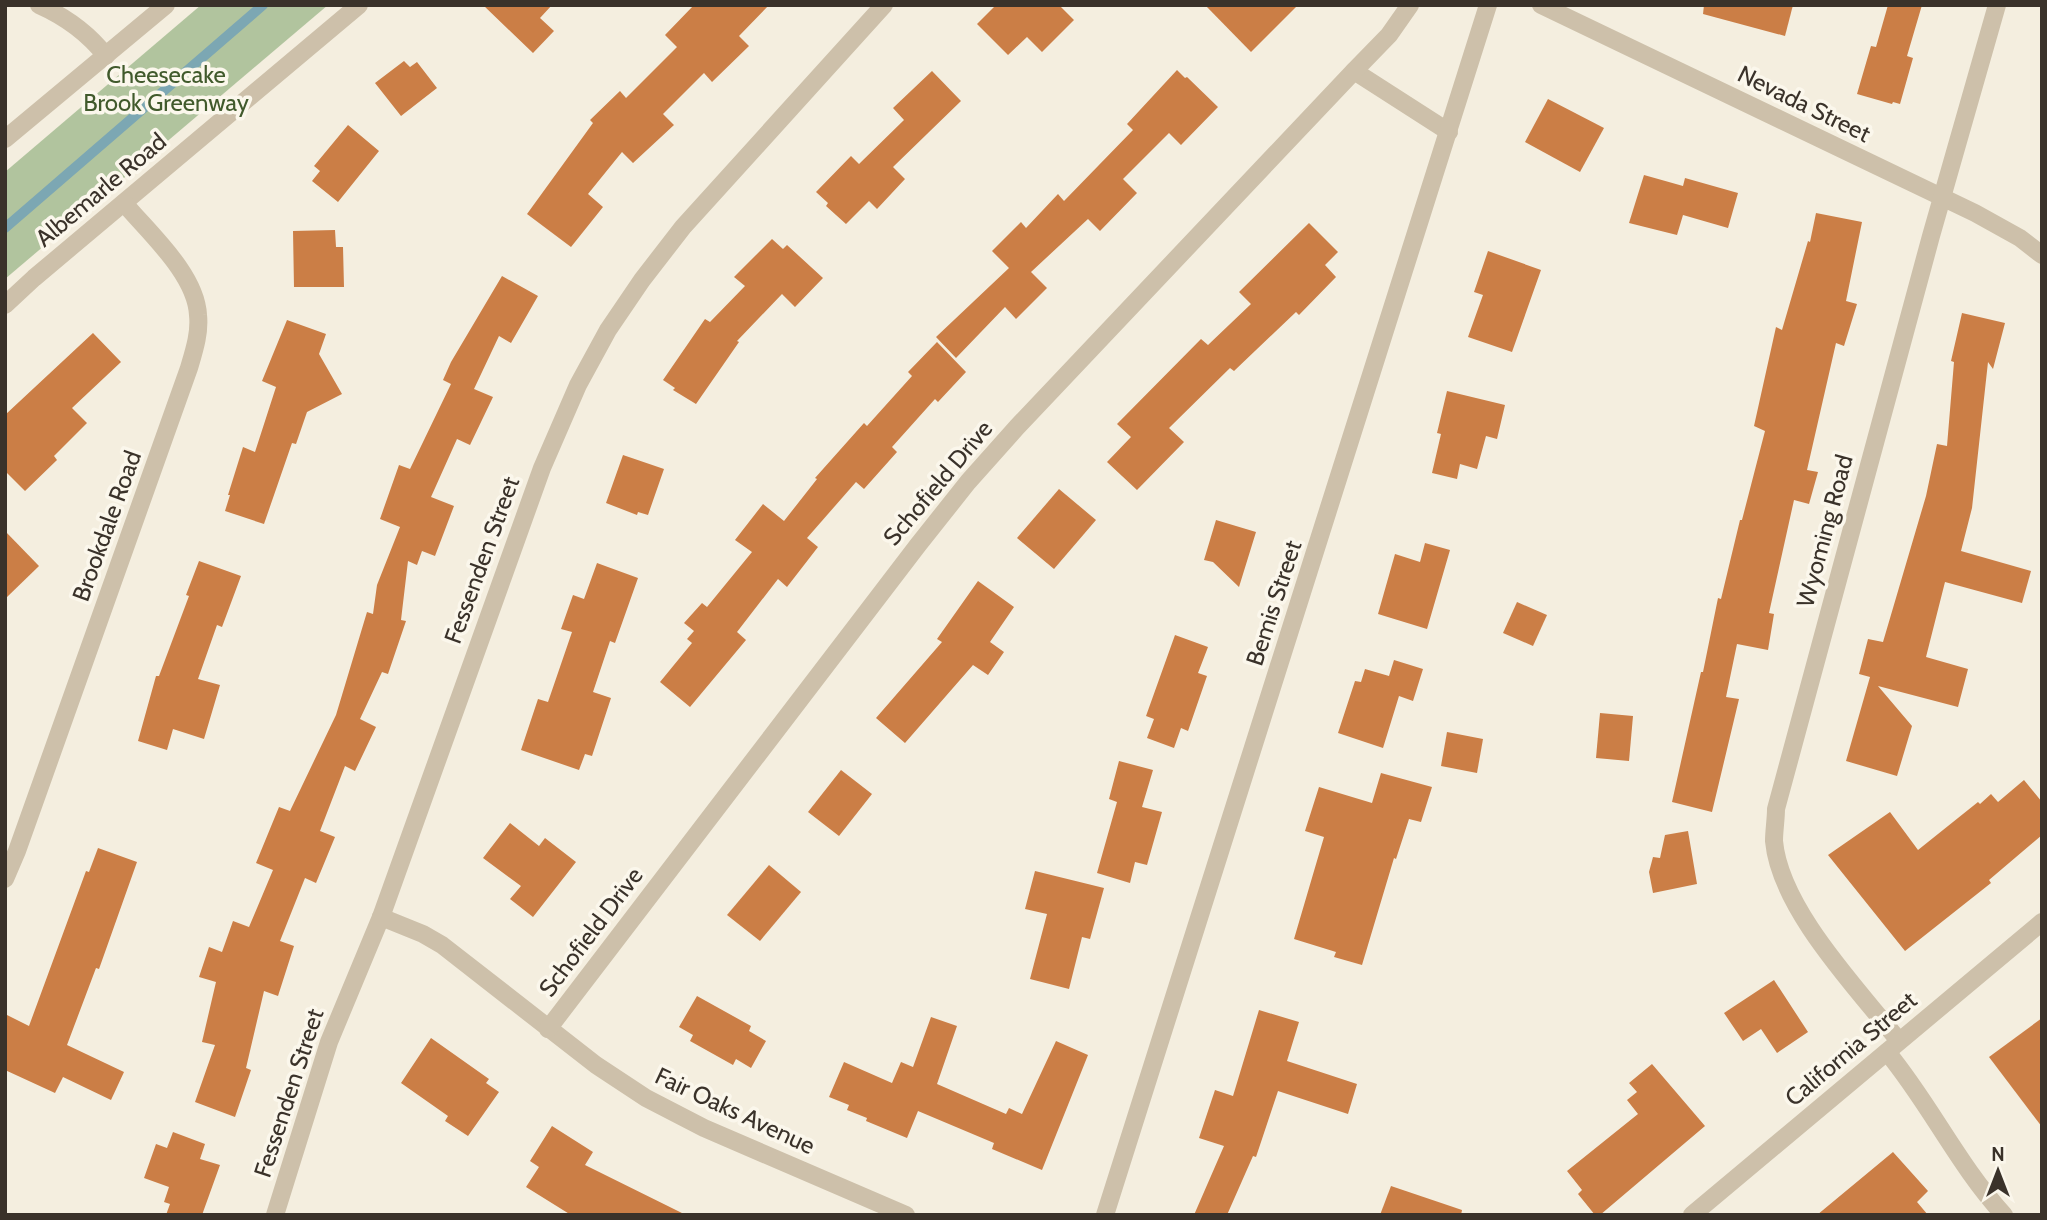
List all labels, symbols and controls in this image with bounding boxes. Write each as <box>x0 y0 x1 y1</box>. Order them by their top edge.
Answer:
street label: Nevada Street <box>1733 59 1875 148</box>
park label: Cheesecake Brook Greenway <box>83 60 249 117</box>
street label: Albemarle Road <box>30 127 172 253</box>
street label: Schofield Drive <box>877 414 998 551</box>
street label: Brookdale Road <box>66 447 147 605</box>
street label: Wyoming Road <box>1790 452 1859 610</box>
street label: Fessenden Street <box>438 472 525 647</box>
street label: Bemis Street <box>1240 537 1307 669</box>
street label: Schofield Drive <box>533 861 649 1002</box>
street label: California Street <box>1779 985 1922 1112</box>
street label: Fessenden Street <box>248 1005 329 1181</box>
street label: Fair Oaks Avenue <box>651 1061 820 1160</box>
north arrow <box>1963 1136 2033 1206</box>
text: N <box>1991 1143 2005 1166</box>

